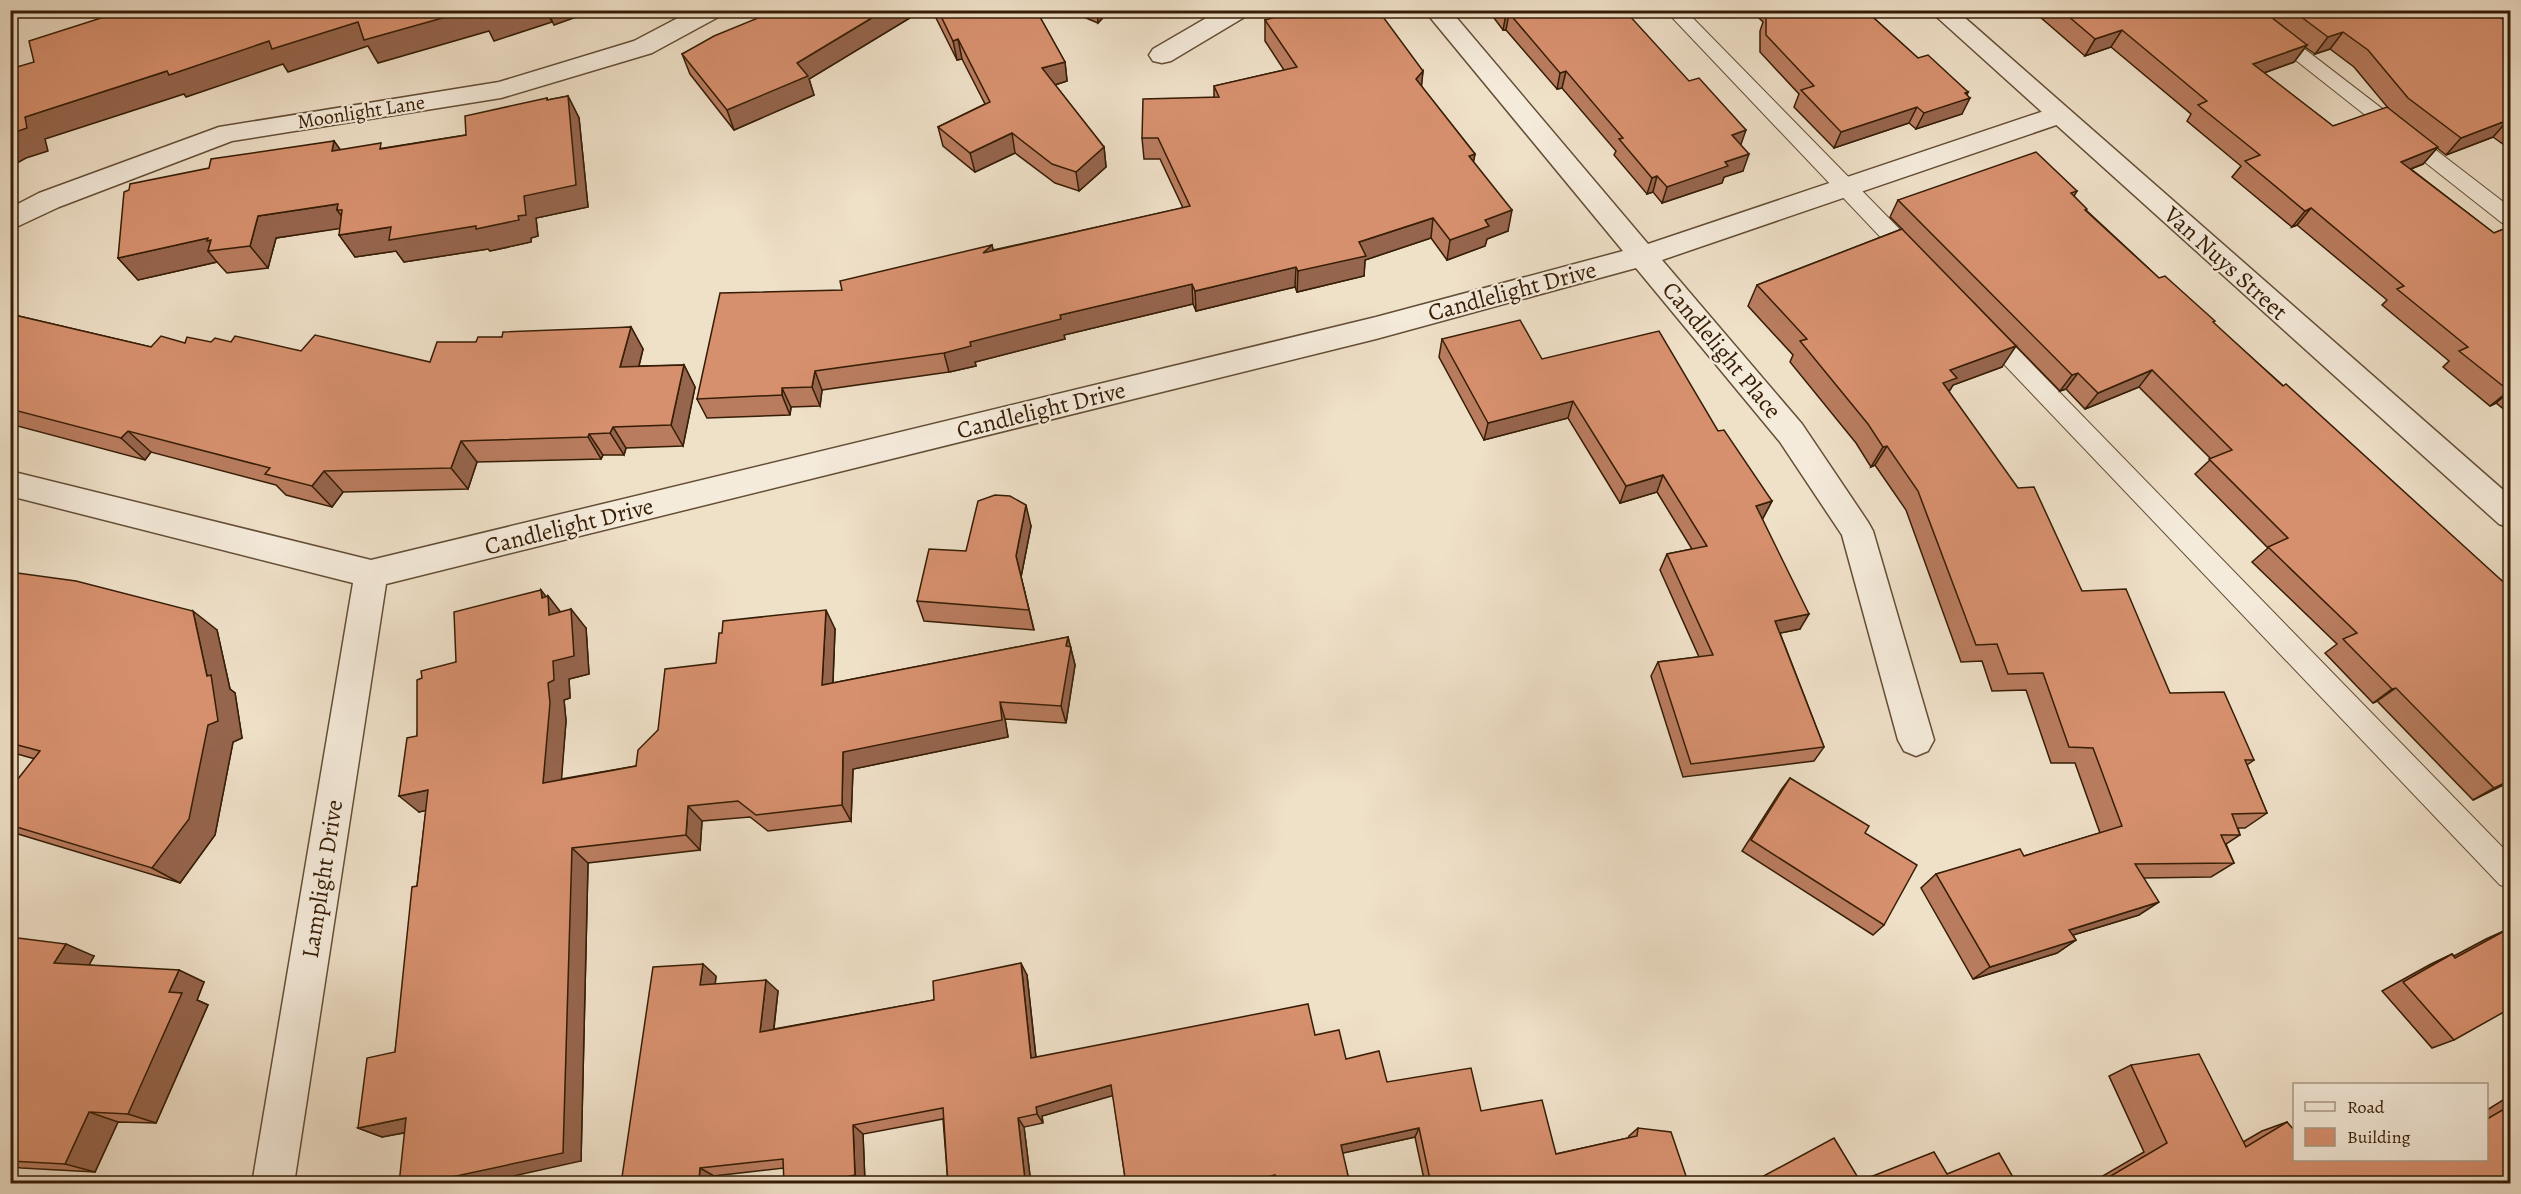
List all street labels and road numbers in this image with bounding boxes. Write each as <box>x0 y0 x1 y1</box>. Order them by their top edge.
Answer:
street label: Moonlight Lane <box>295 89 427 135</box>
street label: Van Nuys Street <box>2157 198 2295 327</box>
street label: Candlelight Drive <box>1424 253 1600 329</box>
street label: Candlelight Place <box>1655 275 1789 425</box>
street label: Candlelight Drive <box>953 374 1129 446</box>
street label: Candlelight Drive <box>481 490 657 562</box>
street label: Lamplight Drive <box>294 797 350 961</box>

